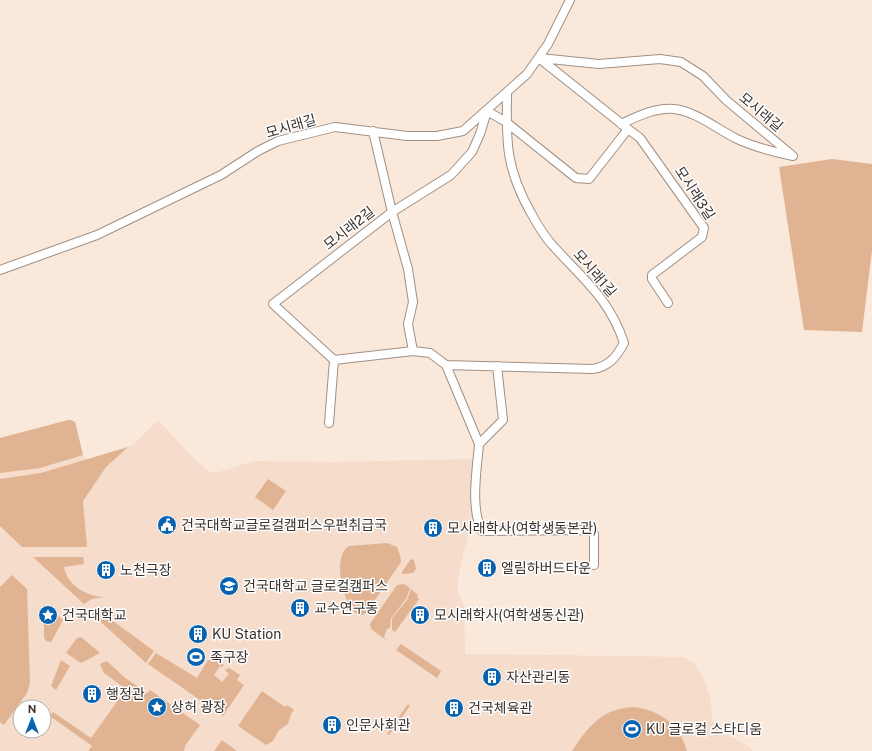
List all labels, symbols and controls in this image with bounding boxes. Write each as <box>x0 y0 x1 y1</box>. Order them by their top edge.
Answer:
street label: 모시래길 <box>736 89 786 135</box>
street label: 모시래길 <box>264 111 318 141</box>
street label: 모시래3길 <box>672 163 718 223</box>
street label: 모시래2길 <box>320 203 378 253</box>
street label: 모시래1길 <box>570 246 620 300</box>
public building icon: 건국대학교글로컬캠퍼스우편취급국 <box>156 514 178 536</box>
place label: 건국대학교글로컬캠퍼스우편취급국 <box>181 517 387 533</box>
building icon: 모시래학사(여학생동본관) <box>422 517 444 539</box>
place label: 모시래학사(여학생동본관) <box>447 520 597 536</box>
building icon: 엘림하버드타운 <box>476 557 498 579</box>
building icon: 노천극장 <box>95 559 117 581</box>
place label: 엘림하버드타운 <box>501 560 591 576</box>
place label: 노천극장 <box>120 562 172 578</box>
school or university icon: 건국대학교 글로컬캠퍼스 <box>218 575 240 597</box>
place label: 건국대학교 글로컬캠퍼스 <box>243 578 388 594</box>
building icon: 교수연구동 <box>289 597 311 619</box>
place label: 교수연구동 <box>314 600 379 616</box>
place icon: 건국대학교 <box>37 604 59 626</box>
building icon: 모시래학사(여학생동신관) <box>409 604 431 626</box>
place label: 건국대학교 <box>62 607 127 623</box>
place label: 모시래학사(여학생동신관) <box>434 607 584 623</box>
building icon: KU Station <box>187 623 209 645</box>
place label: KU Station <box>212 626 281 642</box>
sports icon: 족구장 <box>185 646 207 668</box>
place label: 족구장 <box>210 649 249 665</box>
building icon: 자산관리동 <box>481 666 503 688</box>
place label: 자산관리동 <box>506 669 571 685</box>
building icon: 행정관 <box>81 683 103 705</box>
place label: 행정관 <box>106 686 145 702</box>
place icon: 상허 광장 <box>146 696 168 718</box>
building icon: 건국체육관 <box>443 697 465 719</box>
north arrow <box>12 699 52 739</box>
place label: 상허 광장 <box>171 699 226 715</box>
place label: 건국체육관 <box>468 700 533 716</box>
text: N <box>28 703 36 715</box>
building icon: 인문사회관 <box>321 714 343 736</box>
place label: 인문사회관 <box>346 717 411 733</box>
sports icon: KU 글로컬 스타디움 <box>621 718 643 740</box>
place label: KU 글로컬 스타디움 <box>646 721 762 737</box>

